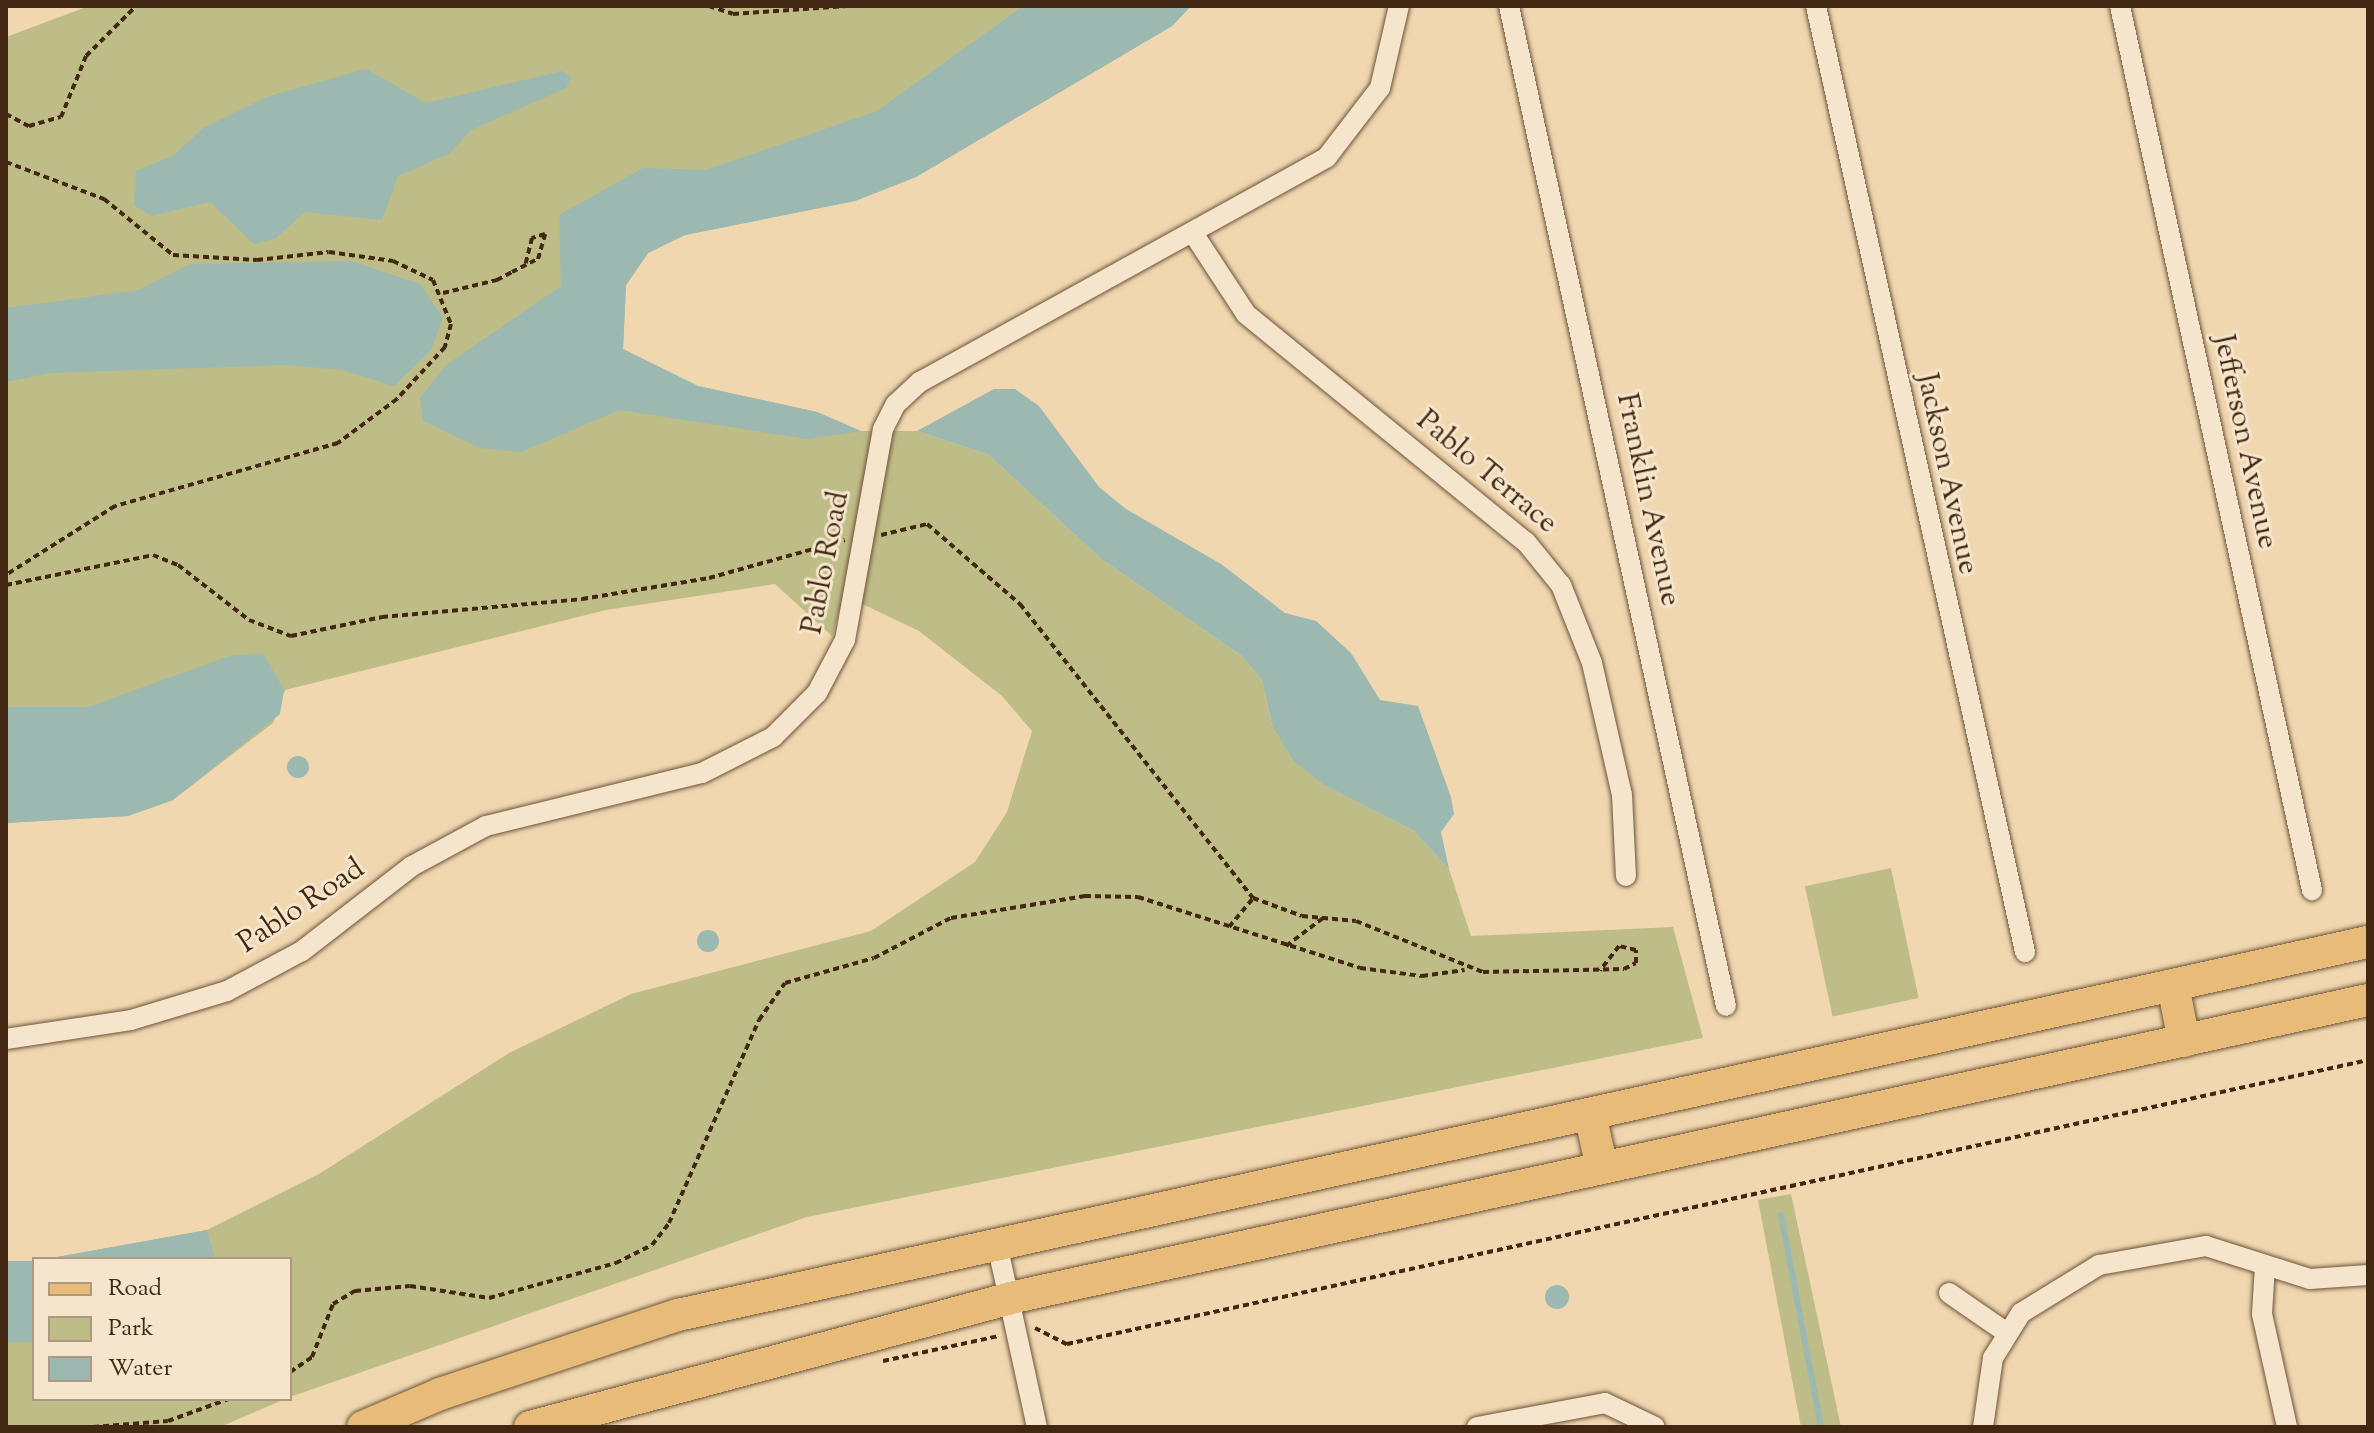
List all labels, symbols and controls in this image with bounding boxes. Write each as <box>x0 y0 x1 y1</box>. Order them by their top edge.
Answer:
street label: Jefferson Avenue <box>2204 332 2284 552</box>
street label: Jackson Avenue <box>1907 370 1985 578</box>
street label: Franklin Avenue <box>1607 390 1687 610</box>
street label: Pablo Terrace <box>1408 404 1564 542</box>
street label: Pablo Road <box>796 489 858 637</box>
street label: Pablo Road <box>232 852 372 962</box>
legend <box>32 1257 292 1401</box>
text: Road <box>108 1272 162 1306</box>
text: Park <box>108 1312 154 1346</box>
text: Water <box>108 1352 172 1386</box>

